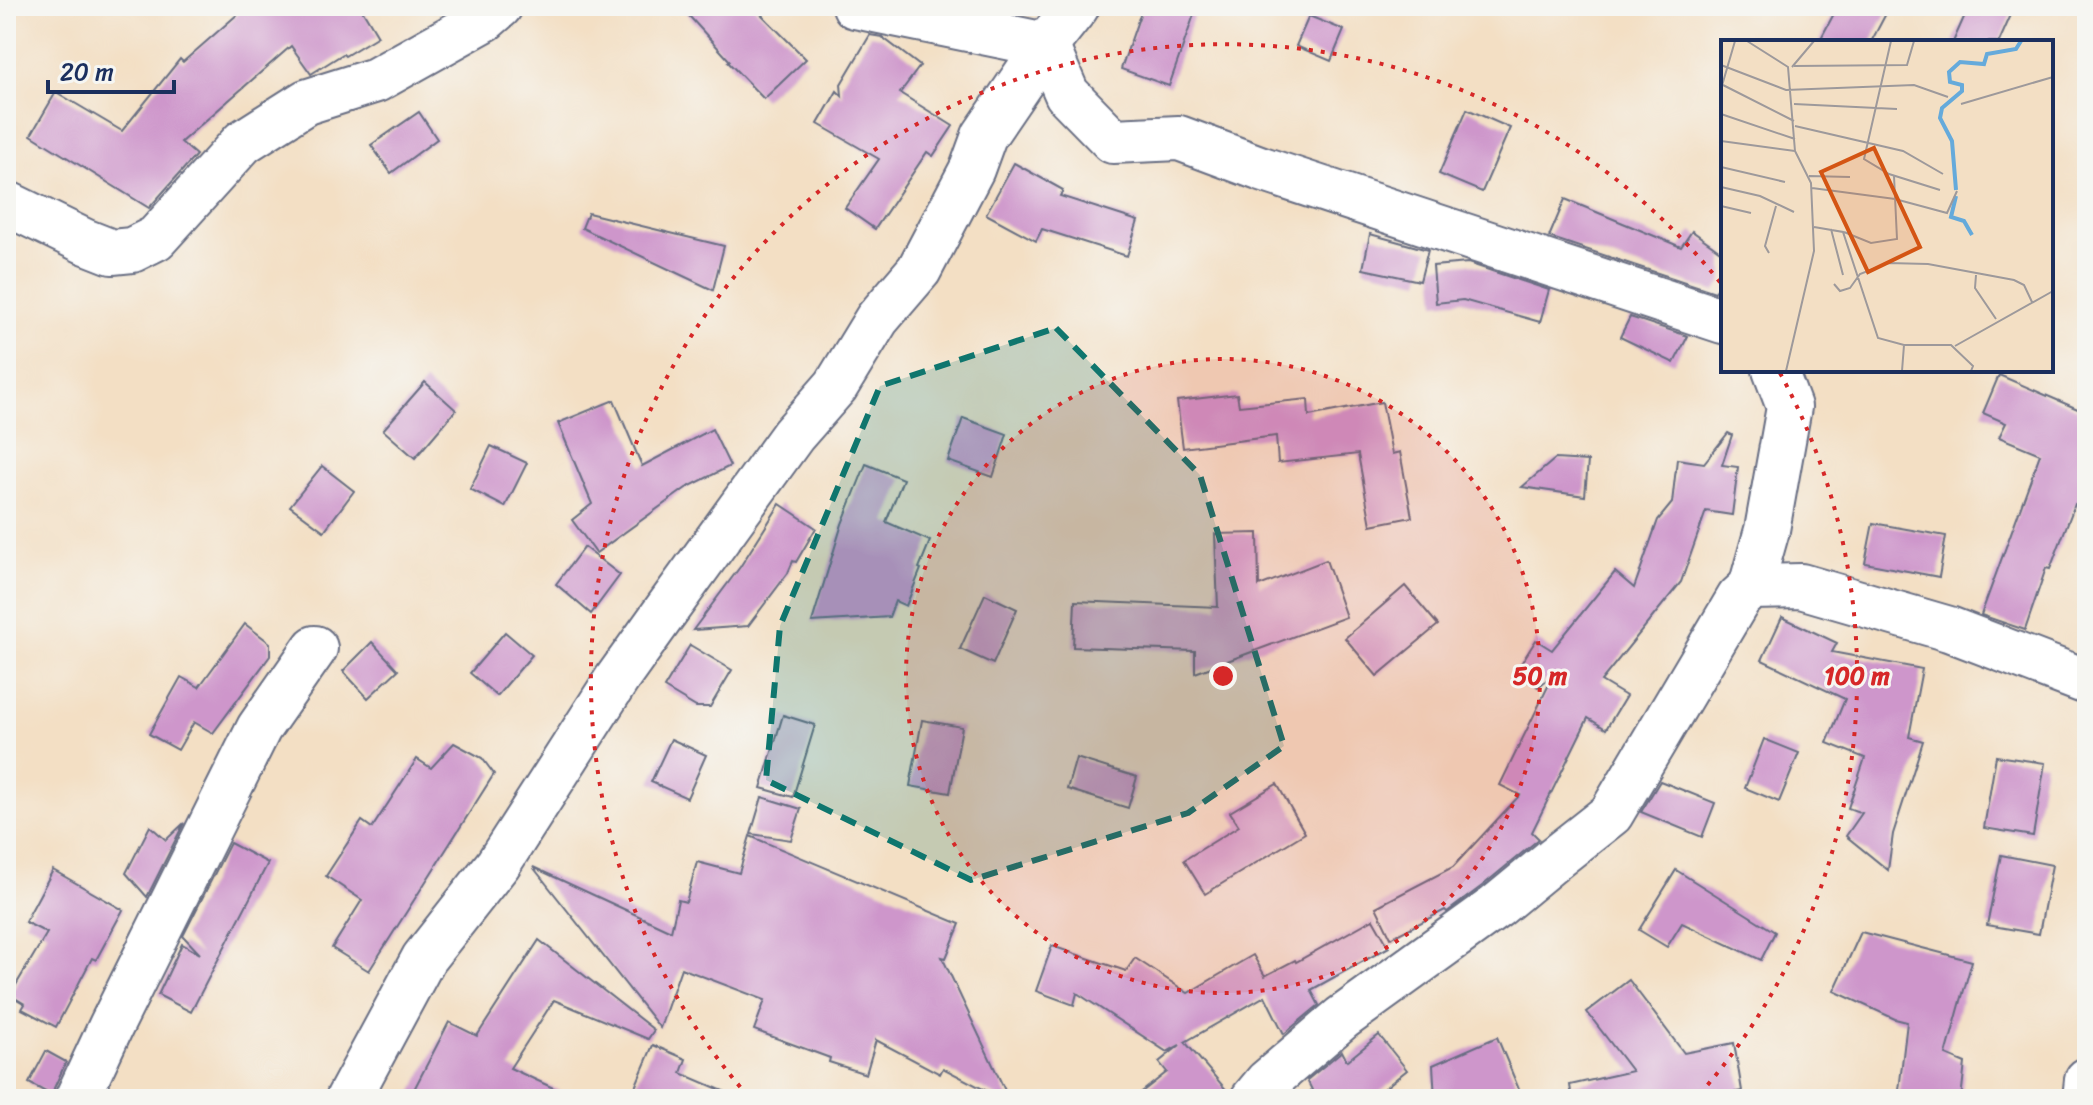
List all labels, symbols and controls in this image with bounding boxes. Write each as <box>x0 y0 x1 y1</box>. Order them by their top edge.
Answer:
inset map <box>1721 40 2053 372</box>
scale bar <box>48 44 174 94</box>
text: 20 m <box>60 51 114 93</box>
text: 50 m <box>1513 655 1568 697</box>
text: 100 m <box>1824 655 1890 697</box>
centre of rings <box>1209 662 1237 690</box>

